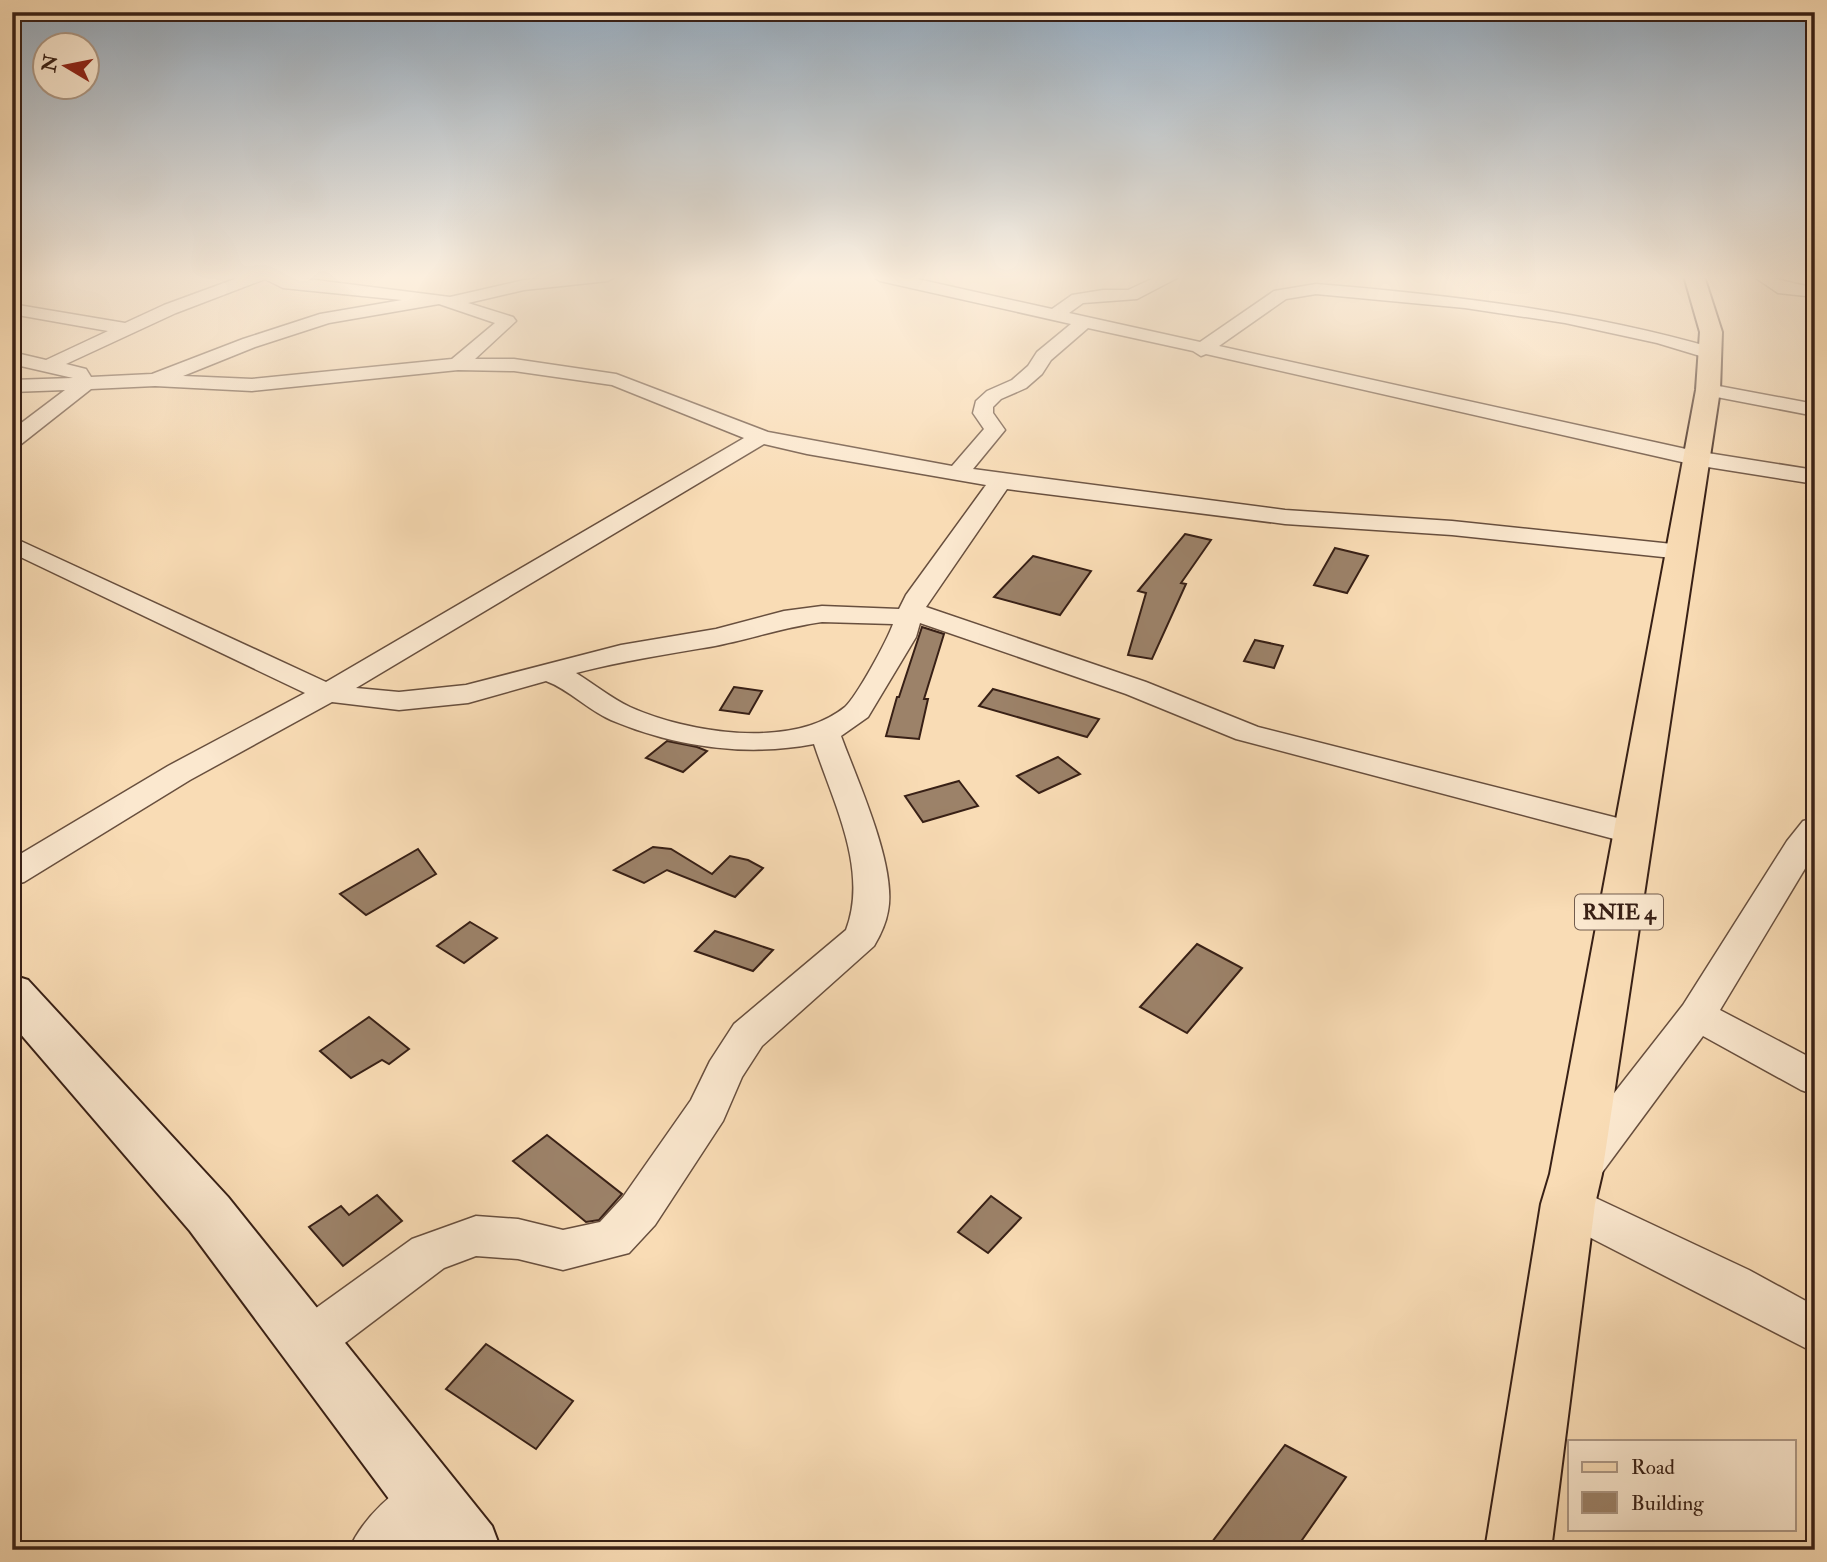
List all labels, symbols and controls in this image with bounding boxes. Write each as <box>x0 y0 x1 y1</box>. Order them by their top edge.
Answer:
north arrow <box>32 32 102 102</box>
text: N <box>37 52 64 75</box>
road number: RNIE 4 <box>1575 894 1663 930</box>
legend <box>1568 1440 1796 1530</box>
text: Road <box>1631 1454 1676 1481</box>
text: Building <box>1631 1490 1704 1517</box>

